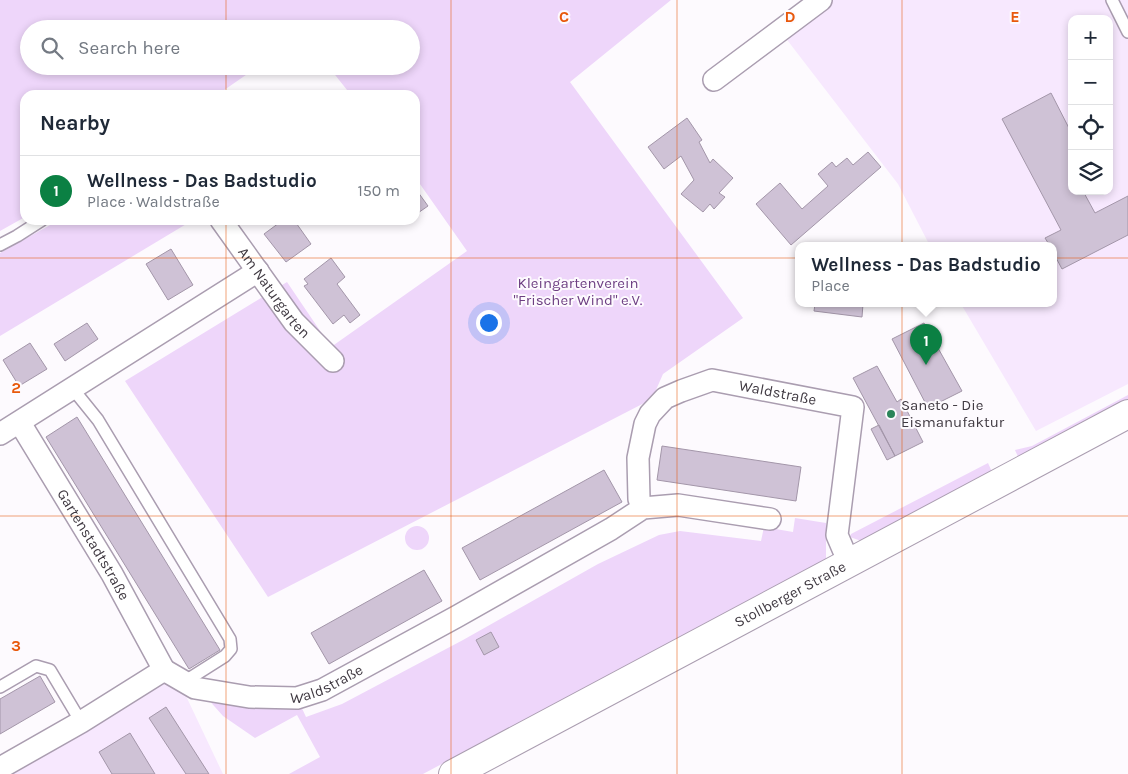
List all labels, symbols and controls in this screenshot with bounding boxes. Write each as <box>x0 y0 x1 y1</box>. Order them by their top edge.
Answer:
text: C <box>559 7 569 26</box>
text: D <box>785 7 796 26</box>
text: E <box>1010 7 1020 26</box>
map controls <box>1068 15 1113 195</box>
button: + <box>1068 15 1113 60</box>
search box <box>20 20 420 75</box>
icon: search <box>38 34 66 62</box>
text: Search here <box>78 37 180 59</box>
button: − <box>1068 60 1113 105</box>
button: locate <box>1068 105 1113 150</box>
text: Nearby <box>40 111 110 135</box>
button: layers <box>1068 150 1113 195</box>
text: Wellness - Das Badstudio <box>87 170 317 192</box>
text: 1 <box>53 181 59 200</box>
text: 150 m <box>357 181 400 200</box>
text: Place · Waldstraße <box>87 192 220 211</box>
popup <box>795 242 1057 307</box>
street label: Am Naturgarten <box>234 244 314 342</box>
text: Wellness - Das Badstudio <box>811 254 1041 276</box>
park label: Kleingartenverein "Frischer Wind" e.V. <box>513 274 643 309</box>
text: Place <box>811 276 850 295</box>
your location <box>476 310 502 336</box>
pin: 1 <box>910 324 942 365</box>
street label: Waldstraße <box>738 376 818 409</box>
text: 2 <box>11 378 21 397</box>
place label: Saneto - Die Eismanufaktur <box>901 396 1005 431</box>
marker: Saneto - Die Eismanufaktur <box>885 408 897 420</box>
street label: Gartenstadtstraße <box>53 486 133 603</box>
street label: Stollberger Straße <box>731 557 849 631</box>
text: 3 <box>11 636 21 655</box>
street label: Waldstraße <box>290 660 366 707</box>

